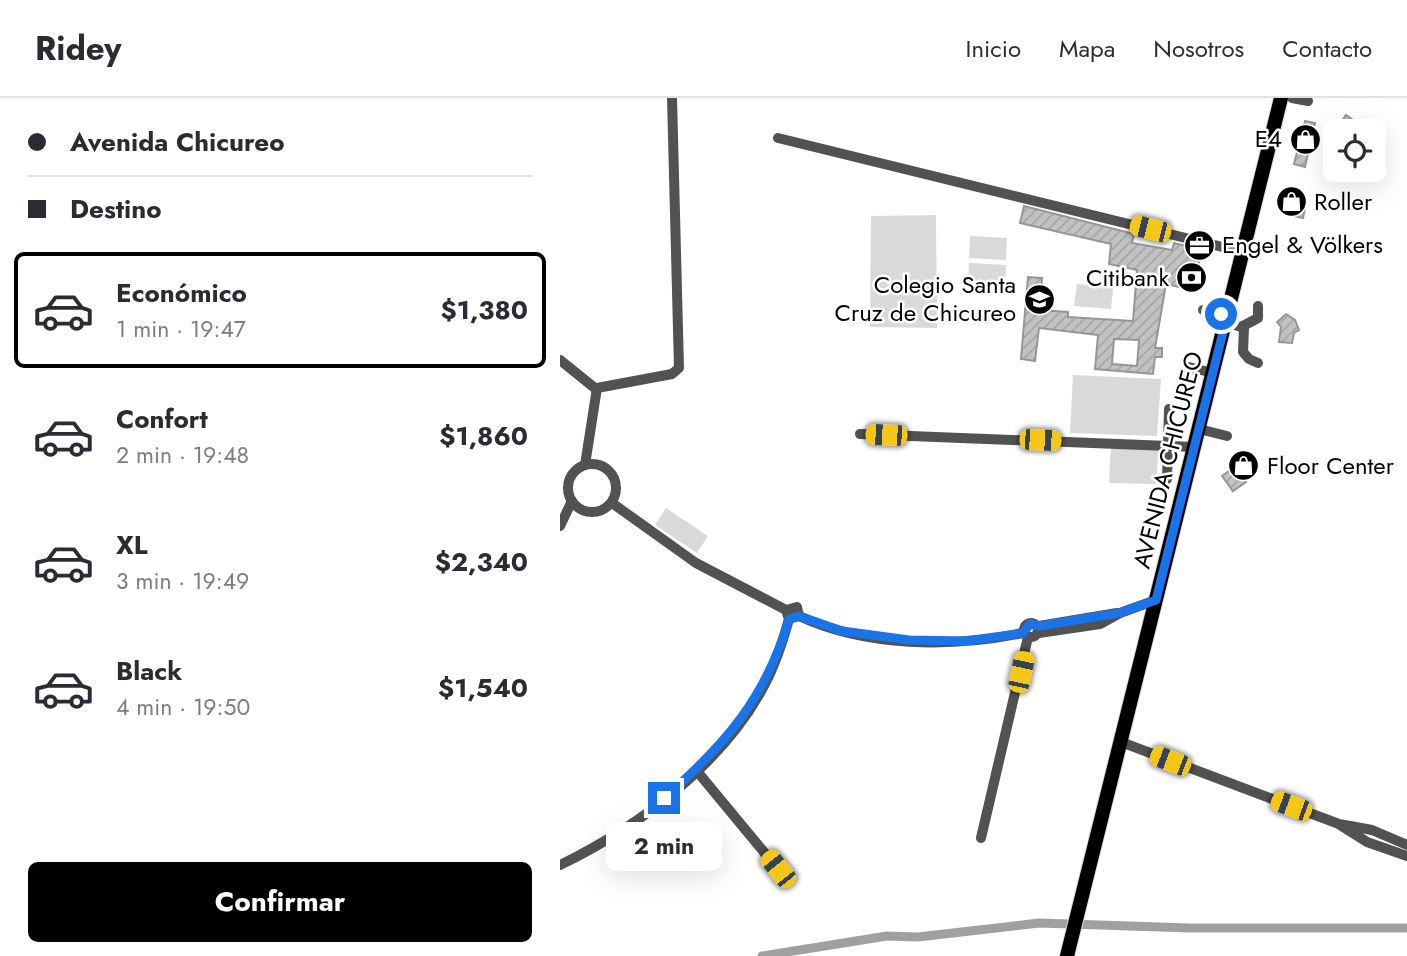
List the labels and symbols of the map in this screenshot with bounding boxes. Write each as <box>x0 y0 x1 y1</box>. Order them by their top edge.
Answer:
place label: E4 <box>1255 121 1282 156</box>
shop icon: E4 <box>1288 122 1322 156</box>
place label: Roller <box>1314 184 1373 219</box>
shop icon: Roller <box>1274 185 1308 219</box>
car <box>1128 214 1173 244</box>
place label: Engel & Völkers <box>1222 227 1383 262</box>
office icon: Engel & Völkers <box>1182 228 1216 262</box>
place label: Citibank <box>1086 260 1169 295</box>
bank icon: Citibank <box>1175 261 1209 295</box>
place label: Colegio Santa Cruz de Chicureo <box>835 267 1016 330</box>
school or university icon: Colegio Santa Cruz de Chicureo <box>1022 282 1056 316</box>
route start <box>1205 298 1237 330</box>
street label: AVENIDA CHICUREO <box>1124 348 1211 572</box>
car <box>865 424 908 446</box>
car <box>1019 429 1062 451</box>
place label: Floor Center <box>1267 448 1395 483</box>
shop icon: Floor Center <box>1227 449 1261 483</box>
car <box>1007 649 1036 695</box>
car <box>1147 744 1194 778</box>
route end <box>648 782 680 814</box>
car <box>1268 789 1315 823</box>
callout: 2 min <box>606 822 722 872</box>
car <box>757 846 800 892</box>

